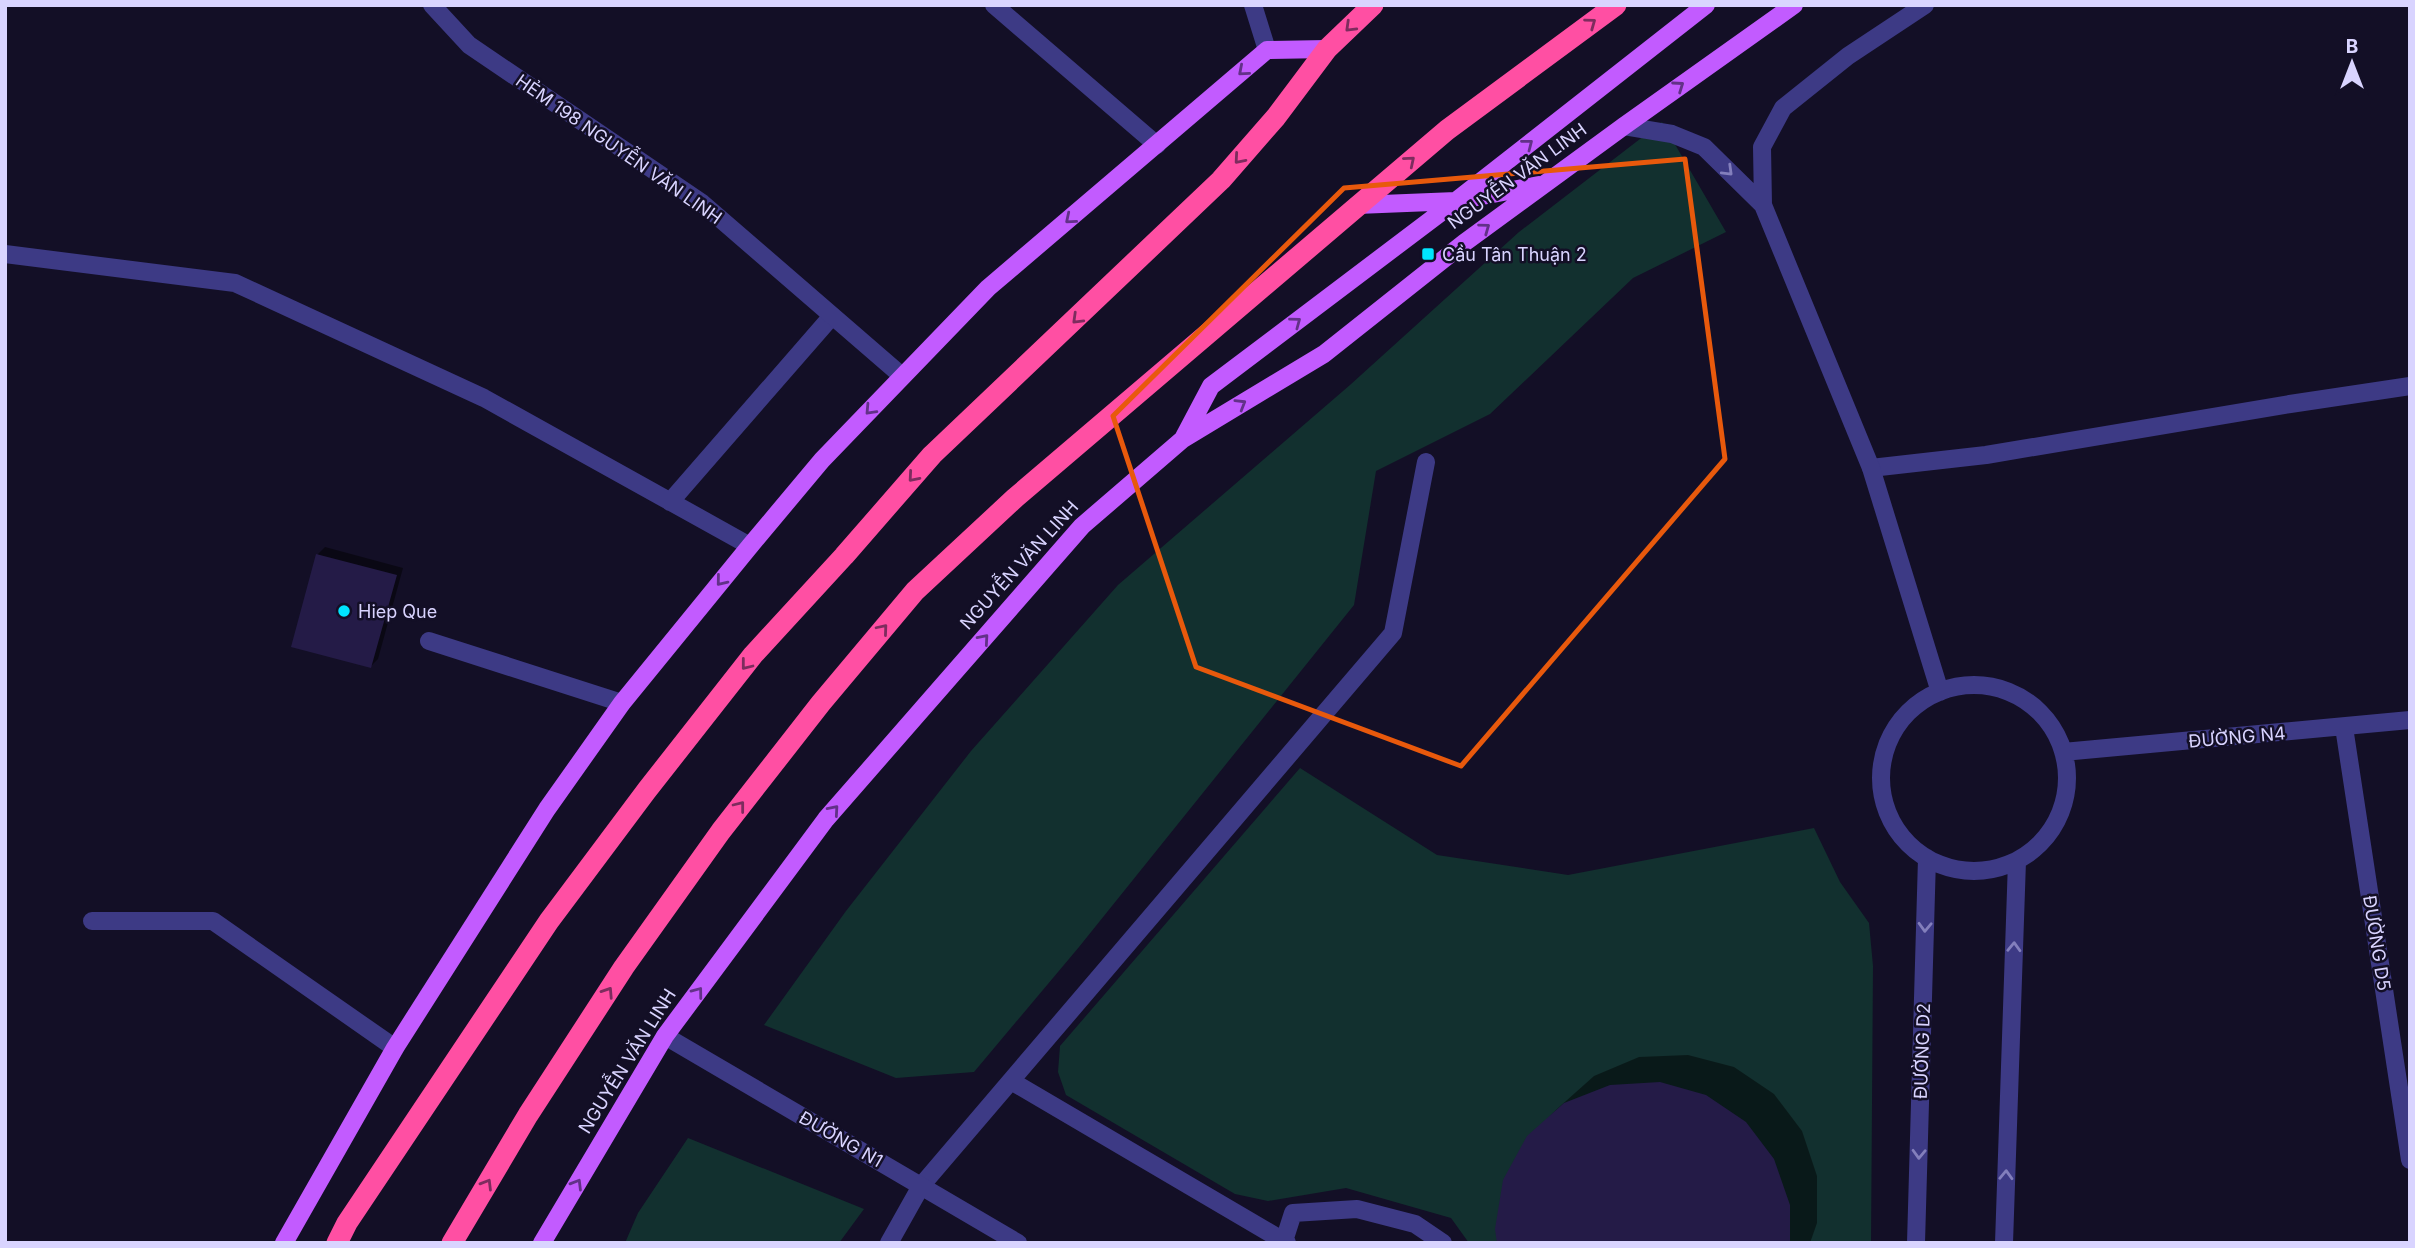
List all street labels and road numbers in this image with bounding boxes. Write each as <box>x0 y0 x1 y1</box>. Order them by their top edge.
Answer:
street label: HẺM 198 NGUYỄN VĂN LINH <box>512 66 728 228</box>
street label: NGUYỄN VĂN LINH <box>1441 115 1590 233</box>
street label: NGUYỄN VĂN LINH <box>953 494 1082 634</box>
street label: ĐƯỜNG N4 <box>2188 721 2286 752</box>
street label: ĐƯỜNG D5 <box>2359 894 2396 992</box>
street label: NGUYỄN VĂN LINH <box>571 983 680 1137</box>
street label: ĐƯỜNG D2 <box>1909 1003 1934 1099</box>
street label: ĐƯỜNG N1 <box>795 1106 887 1171</box>

